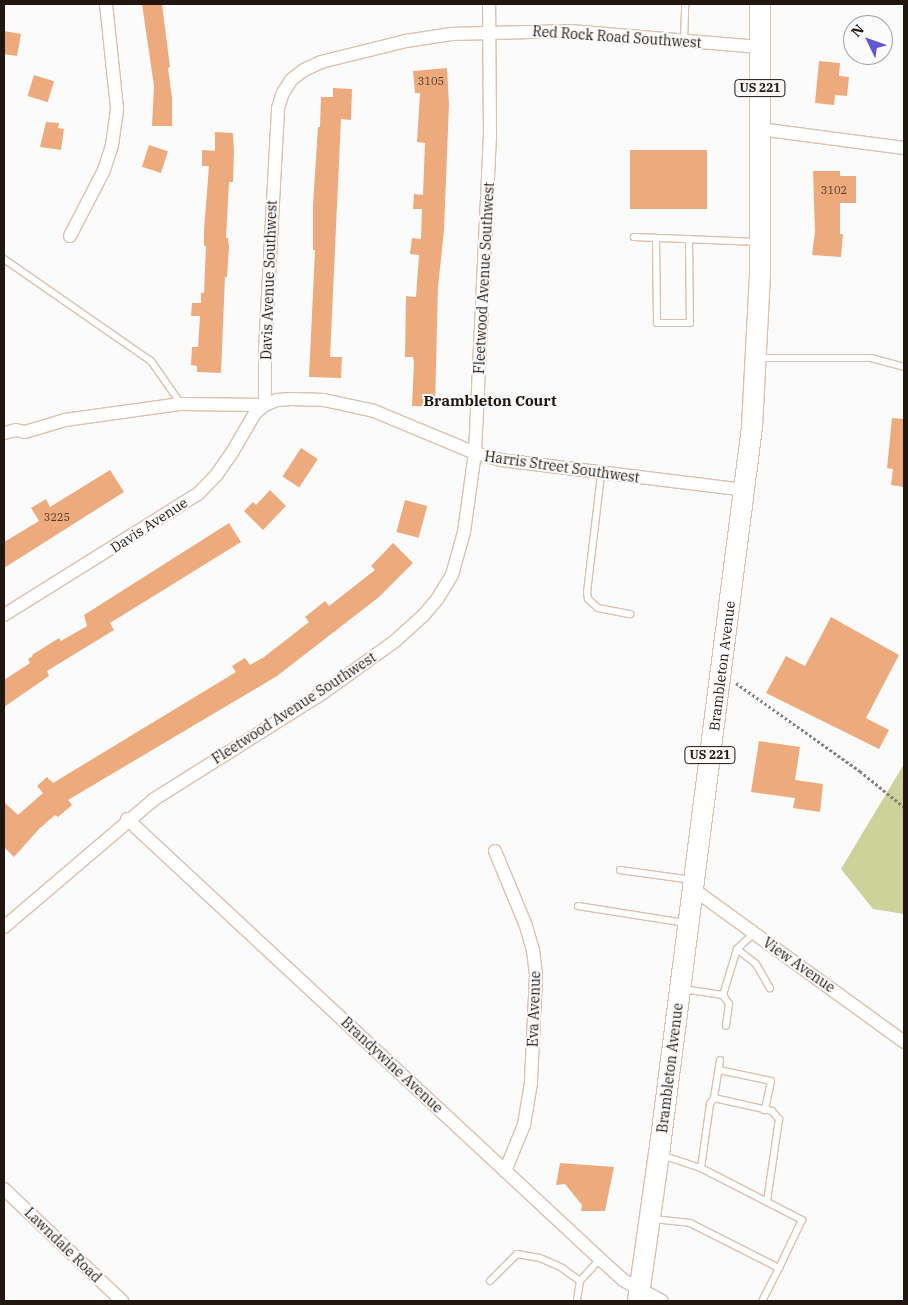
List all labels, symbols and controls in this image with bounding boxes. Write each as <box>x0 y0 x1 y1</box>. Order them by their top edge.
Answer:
north arrow <box>843 15 893 65</box>
text: N <box>847 20 868 41</box>
street label: Red Rock Road Southwest <box>532 23 702 51</box>
house number: 3105 <box>418 74 444 88</box>
road number: US 221 <box>734 78 786 98</box>
street label: Fleetwood Avenue Southwest <box>471 182 497 374</box>
house number: 3102 <box>821 183 847 197</box>
street label: Davis Avenue Southwest <box>258 200 280 360</box>
district label: Brambleton Court <box>423 392 557 410</box>
street label: Harris Street Southwest <box>483 448 641 486</box>
street label: Davis Avenue <box>107 494 191 556</box>
house number: 3225 <box>44 510 70 524</box>
street label: Brambleton Avenue <box>706 600 738 732</box>
street label: Fleetwood Avenue Southwest <box>209 649 379 767</box>
road number: US 221 <box>684 746 736 764</box>
street label: View Avenue <box>760 934 838 996</box>
street label: Eva Avenue <box>524 971 544 1047</box>
street label: Brambleton Avenue <box>654 1002 686 1134</box>
street label: Brandywine Avenue <box>338 1014 446 1116</box>
street label: Lawndale Road <box>21 1204 105 1286</box>

